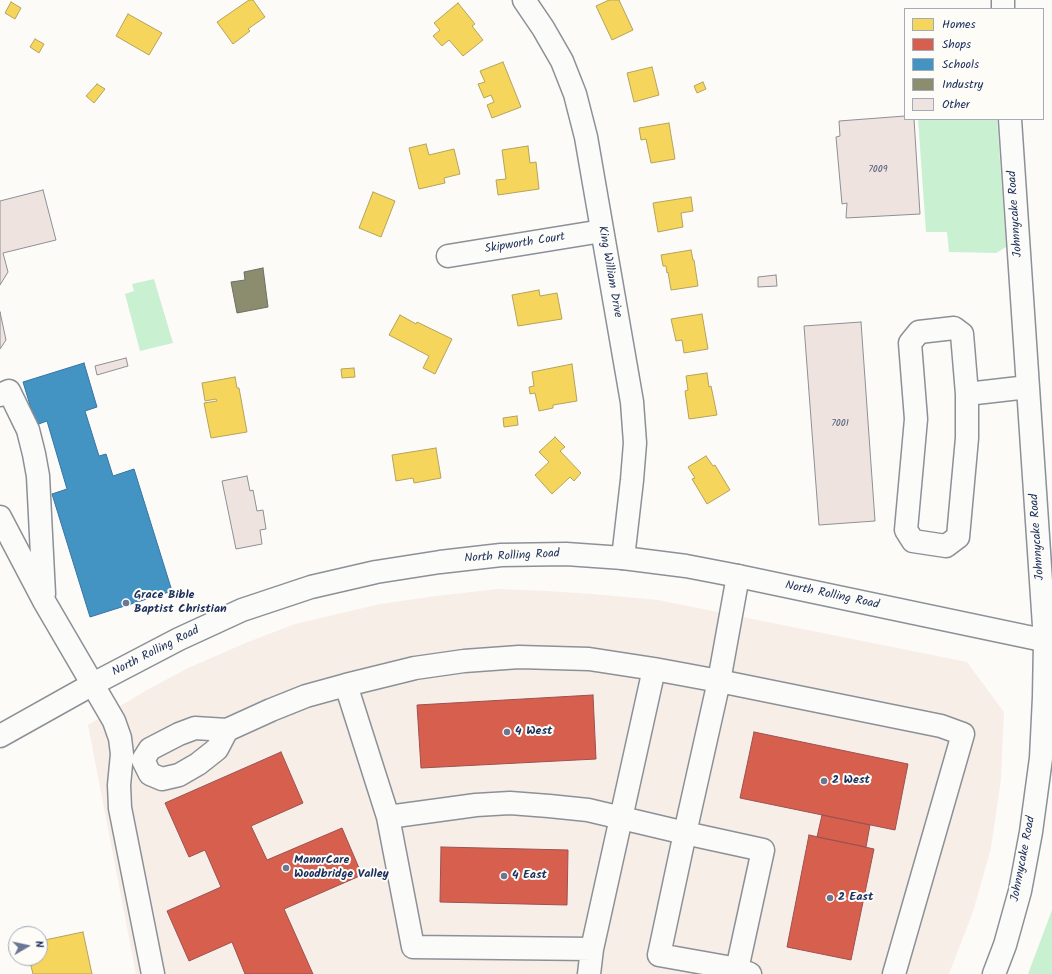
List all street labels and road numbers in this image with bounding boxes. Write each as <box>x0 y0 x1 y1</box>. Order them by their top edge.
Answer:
street label: Johnnycake Road <box>1006 170 1026 258</box>
street label: King William Drive <box>594 225 624 319</box>
street label: Skipworth Court <box>484 231 566 257</box>
street label: Johnnycake Road <box>1028 493 1048 581</box>
street label: North Rolling Road <box>464 547 560 567</box>
street label: North Rolling Road <box>784 579 880 613</box>
street label: North Rolling Road <box>110 624 202 680</box>
street label: Johnnycake Road <box>1009 815 1039 903</box>

